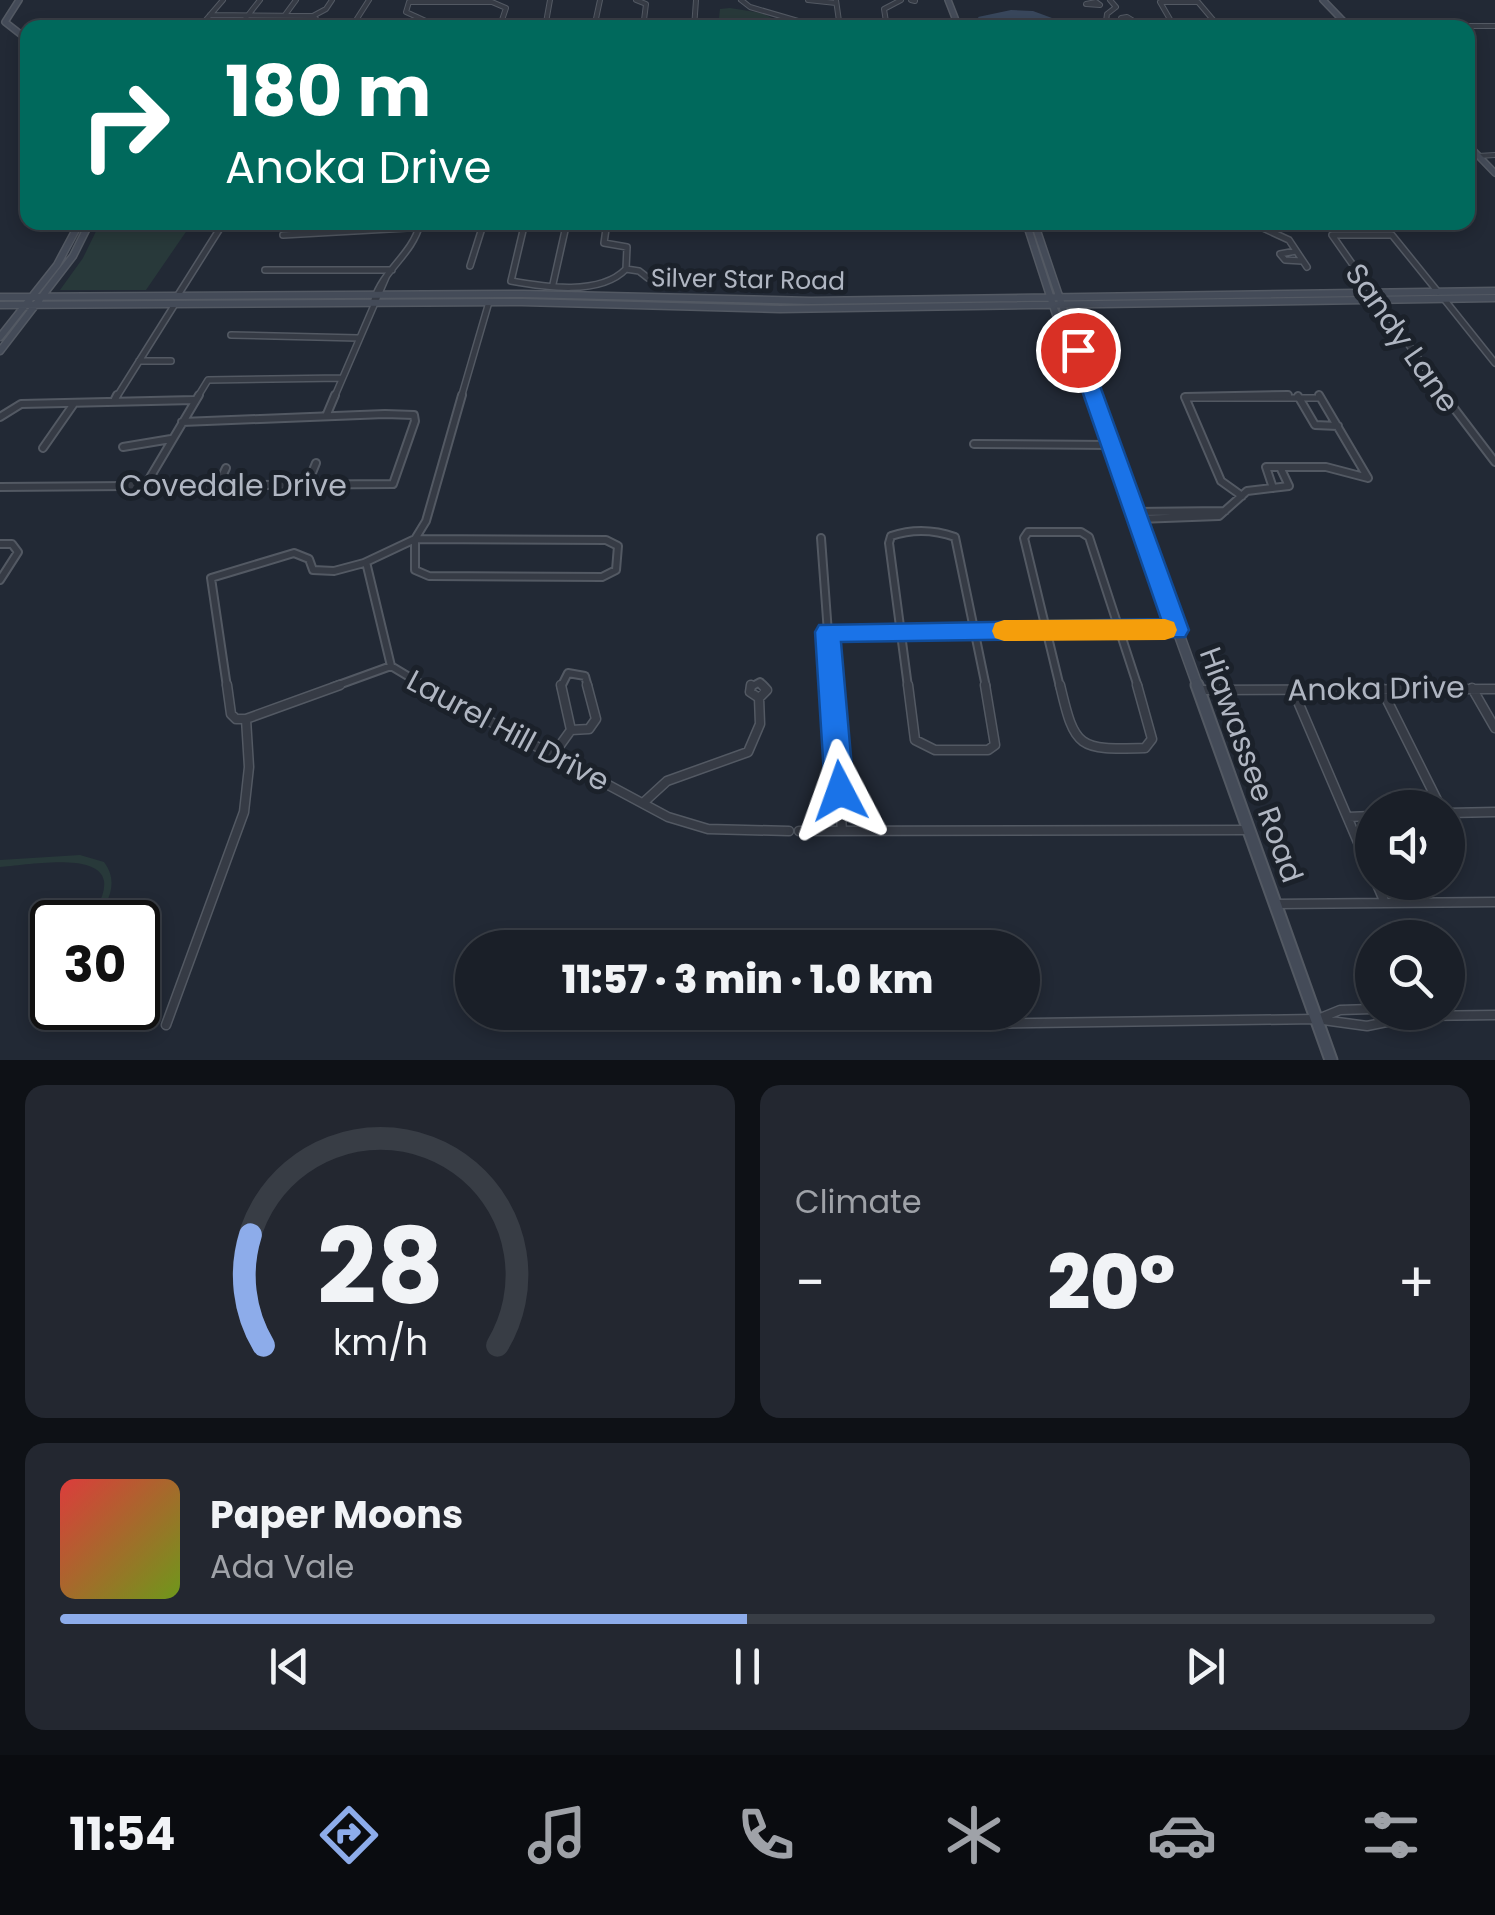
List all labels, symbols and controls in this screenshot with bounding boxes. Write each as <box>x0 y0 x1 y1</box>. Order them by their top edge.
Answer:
text: 180 m <box>225 42 431 141</box>
icon: right <box>60 60 190 190</box>
text: Anoka Drive <box>225 136 491 199</box>
street label: Sandy Lane <box>1335 254 1470 421</box>
street label: Silver Star Road <box>651 260 845 299</box>
pin <box>1036 308 1121 393</box>
icon: arrive <box>1051 323 1106 378</box>
street label: Covedale Drive <box>119 464 347 507</box>
street label: Hiawassee Road <box>1189 641 1314 889</box>
street label: Laurel Hill Drive <box>399 659 617 802</box>
street label: Anoka Drive <box>1287 665 1465 712</box>
position arrow <box>788 739 892 843</box>
map controls <box>1355 790 1465 1030</box>
button: sound <box>1355 790 1465 900</box>
speed limit sign: 30 <box>30 900 160 1030</box>
button: search <box>1355 920 1465 1030</box>
text: 11:57 · 3 min · 1.0 km <box>562 953 933 1006</box>
text: Climate <box>795 1179 922 1224</box>
text: 28 <box>317 1194 443 1339</box>
text: 20° <box>1047 1230 1175 1335</box>
text: − <box>795 1244 825 1321</box>
text: + <box>1397 1244 1435 1321</box>
text: km/h <box>332 1317 428 1368</box>
text: Paper Moons <box>210 1488 463 1541</box>
text: Ada Vale <box>210 1544 354 1589</box>
icon: previous <box>262 1639 317 1694</box>
icon: pause <box>720 1639 775 1694</box>
icon: next <box>1178 1639 1233 1694</box>
icon: directions <box>314 1800 384 1870</box>
icon: music <box>522 1800 592 1870</box>
icon: phone <box>731 1800 801 1870</box>
icon: climate <box>939 1800 1009 1870</box>
icon: car <box>1147 1800 1217 1870</box>
icon: filters <box>1356 1800 1426 1870</box>
text: 11:54 <box>69 1803 176 1866</box>

